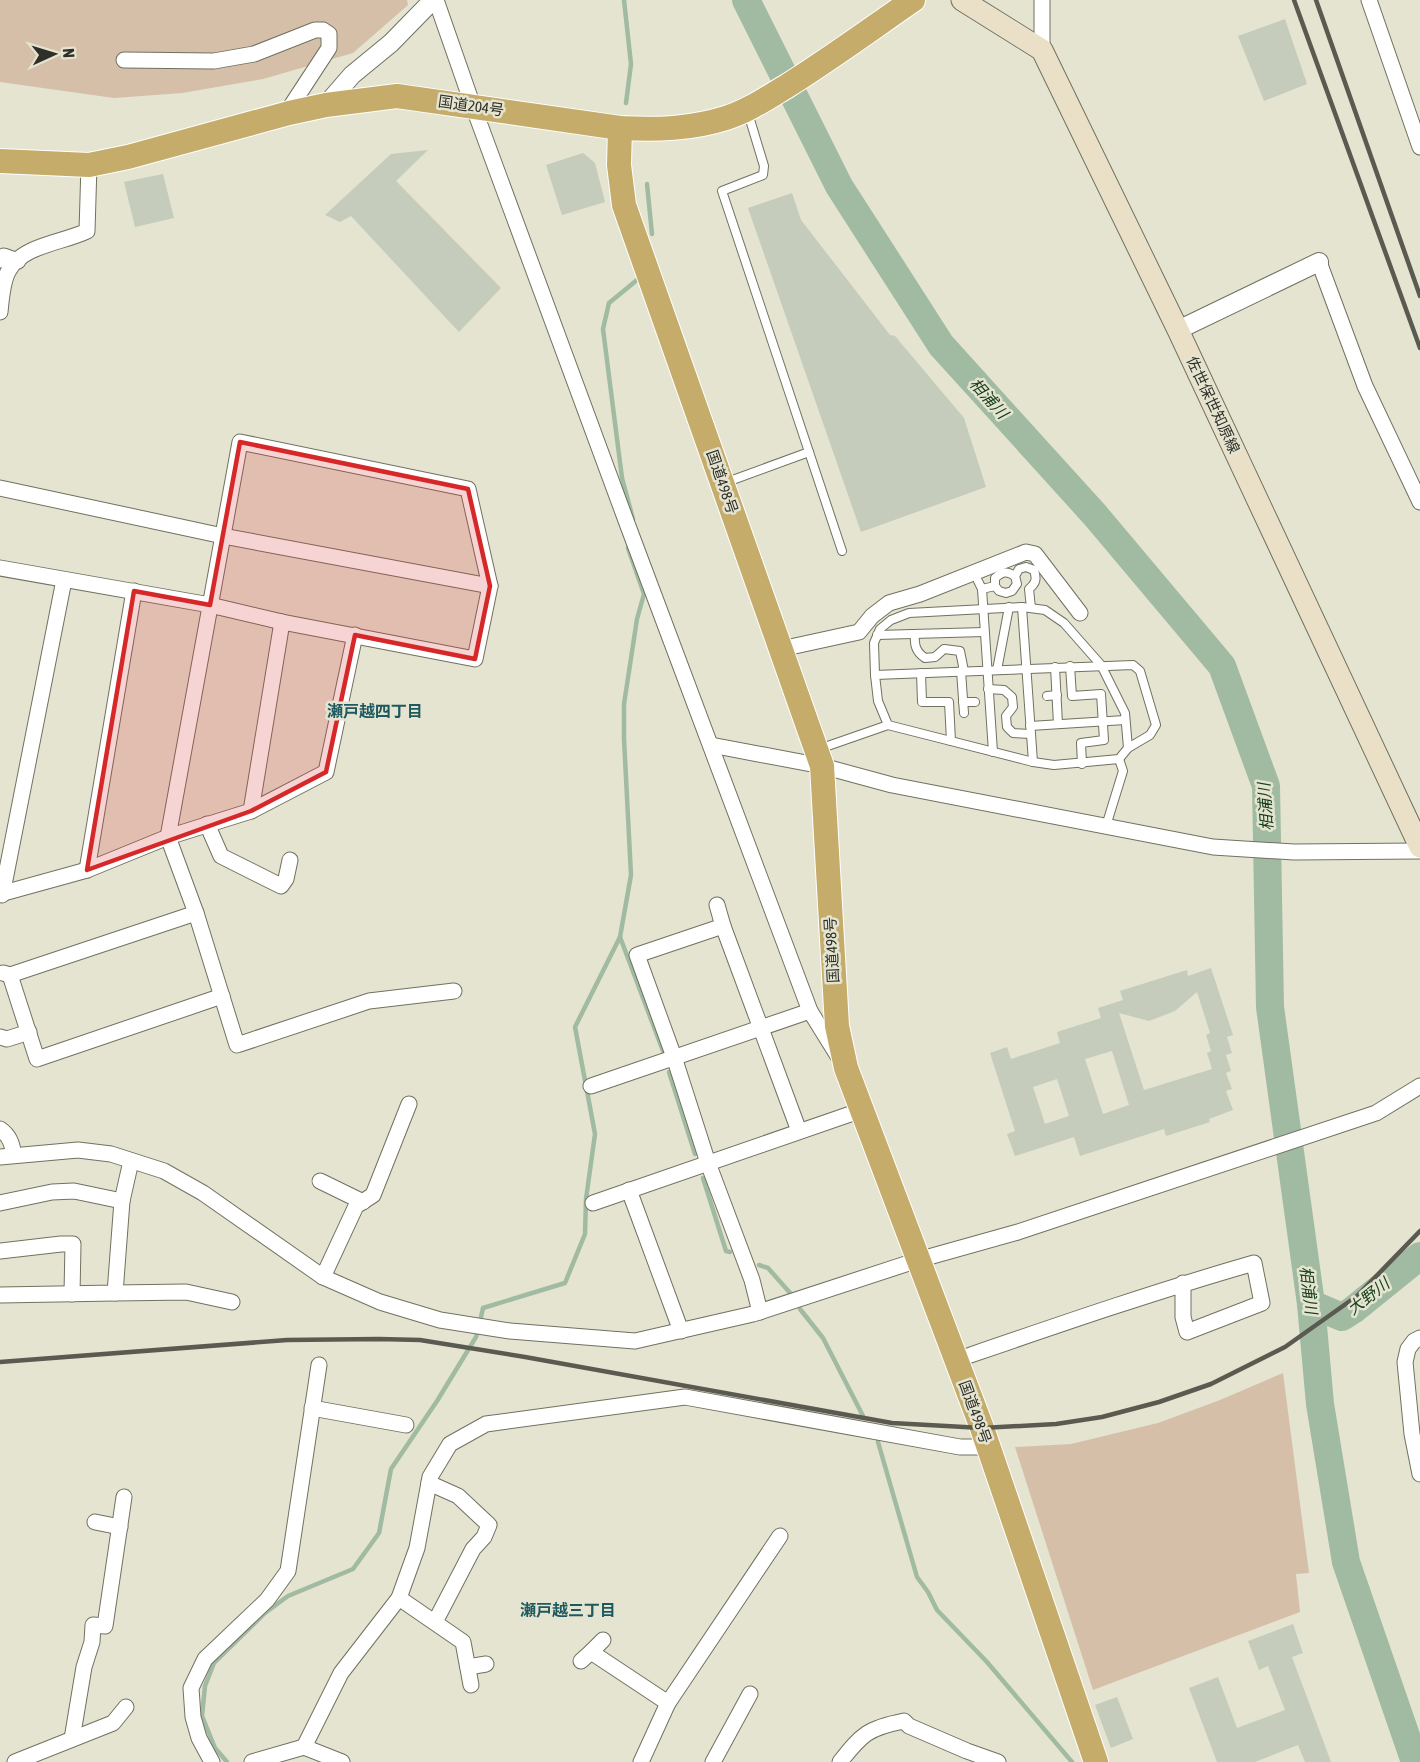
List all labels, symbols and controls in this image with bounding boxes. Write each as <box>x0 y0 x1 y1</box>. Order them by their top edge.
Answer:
north arrow <box>24 24 84 84</box>
text: N <box>60 48 78 58</box>
street label: 国道204号 <box>437 92 505 119</box>
street label: 佐世保世知原線 <box>1184 354 1243 456</box>
water label: 相浦川 <box>966 374 1013 423</box>
street label: 国道498号 <box>704 448 741 516</box>
district label: 瀬戸越四丁目 <box>327 702 423 720</box>
water label: 相浦川 <box>1254 780 1276 832</box>
street label: 国道498号 <box>821 917 842 984</box>
water label: 相浦川 <box>1297 1265 1321 1317</box>
water label: 大野川 <box>1344 1273 1394 1318</box>
street label: 国道498号 <box>956 1378 995 1446</box>
district label: 瀬戸越三丁目 <box>520 1601 616 1619</box>

